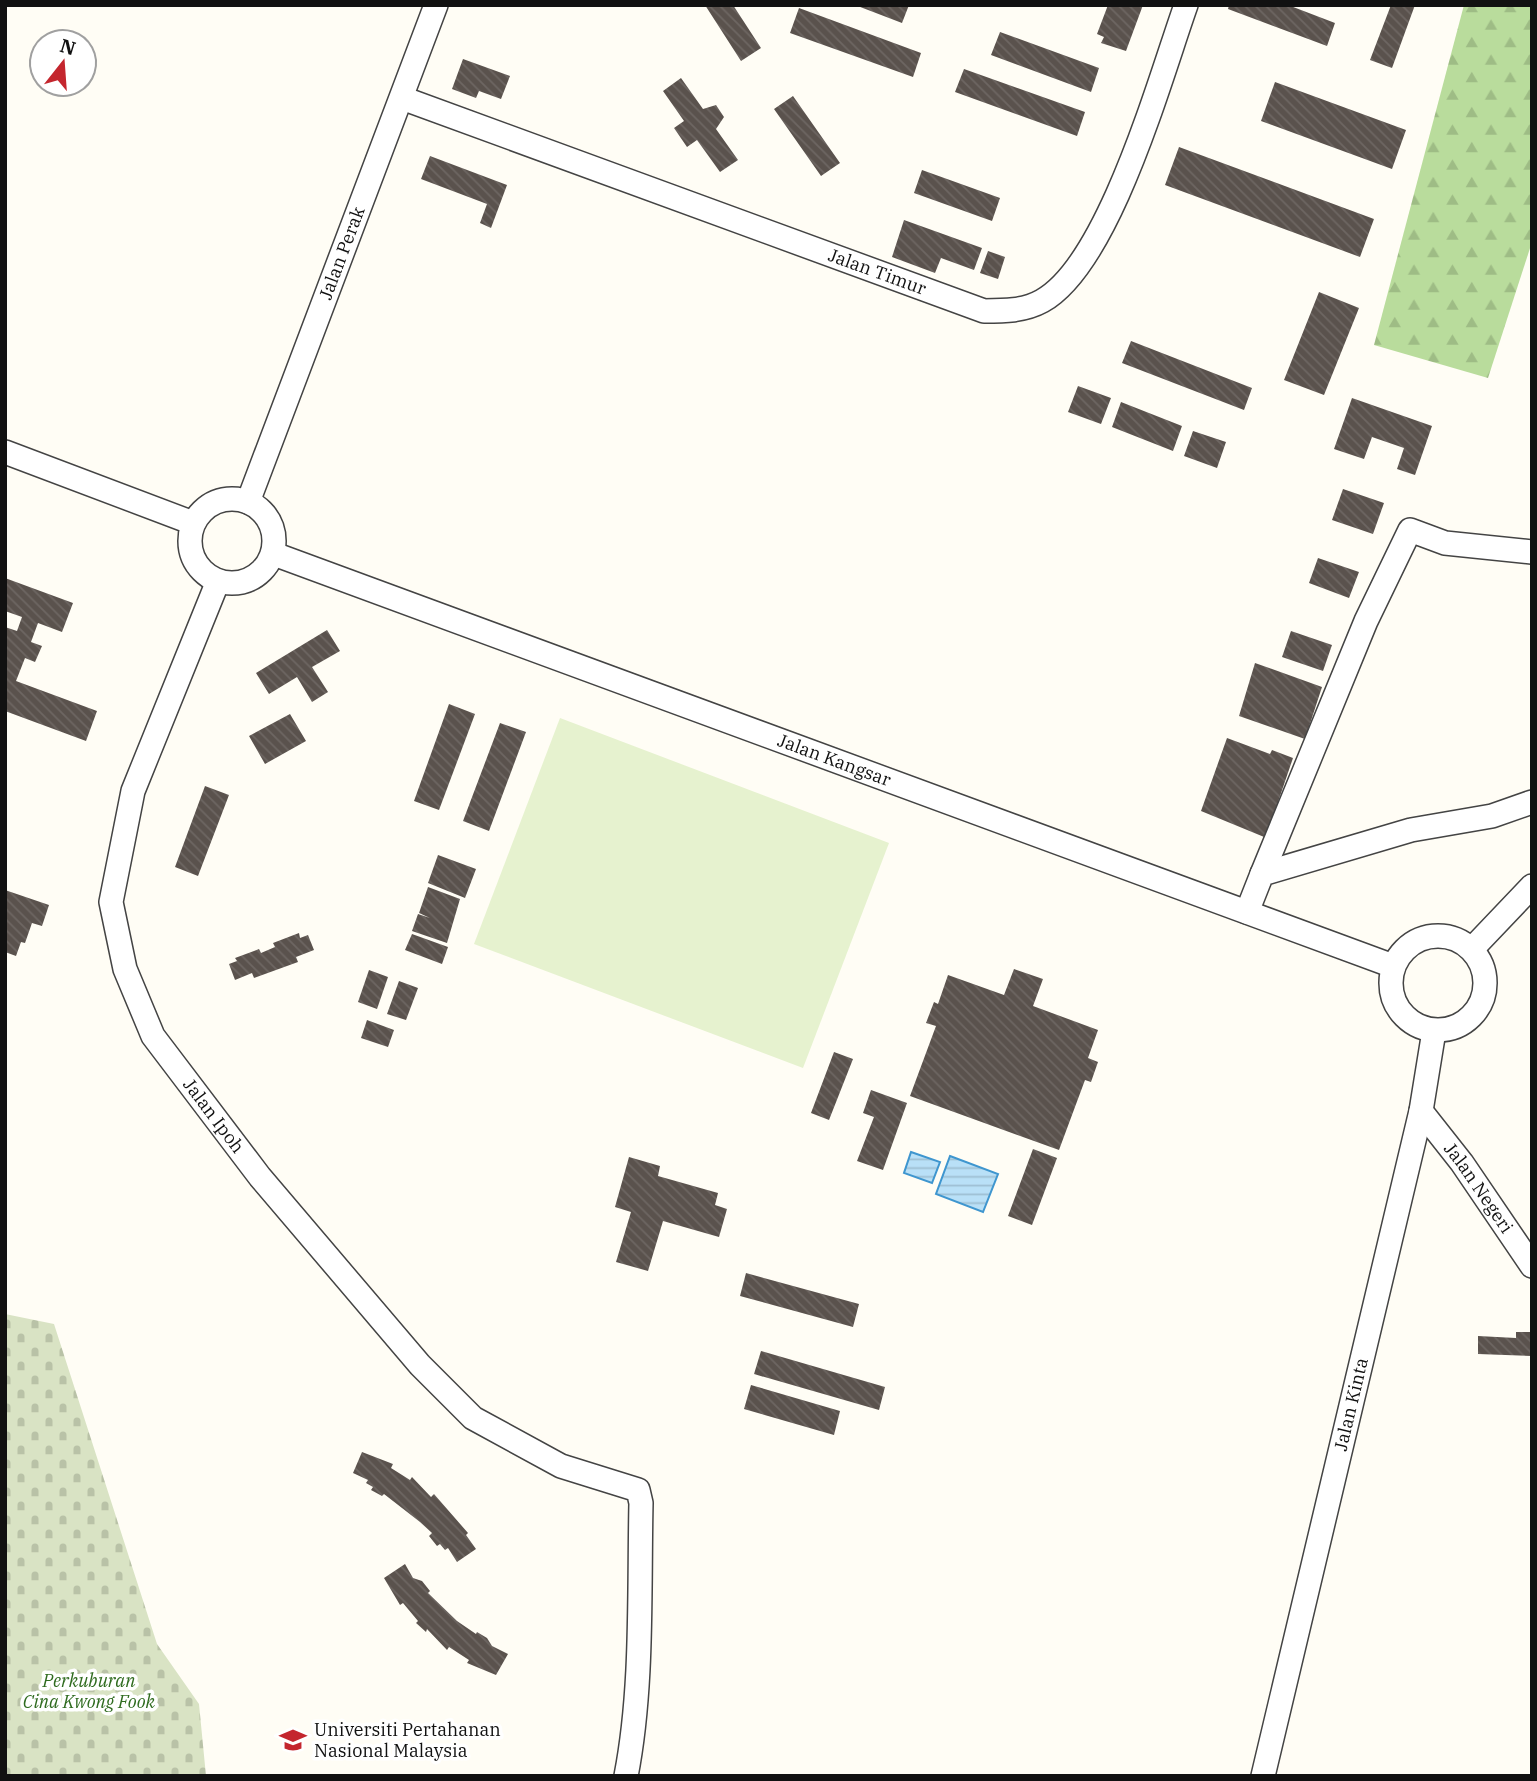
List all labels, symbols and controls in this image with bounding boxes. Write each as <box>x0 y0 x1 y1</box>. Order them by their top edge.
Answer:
north arrow <box>28 28 98 98</box>
text: N <box>57 33 79 60</box>
street label: Jalan Perak <box>314 203 370 303</box>
street label: Jalan Timur <box>825 243 930 300</box>
street label: Jalan Kangsar <box>775 728 894 791</box>
street label: Jalan Ipoh <box>178 1074 250 1157</box>
street label: Jalan Negeri <box>1439 1138 1518 1238</box>
street label: Jalan Kinta <box>1329 1355 1373 1453</box>
park label: Perkuburan Cina Kwong Fook <box>23 1669 156 1713</box>
place label: Universiti Pertahanan Nasional Malaysia <box>314 1718 501 1762</box>
school or university icon: Universiti Pertahanan Nasional Malaysia <box>278 1725 308 1755</box>

